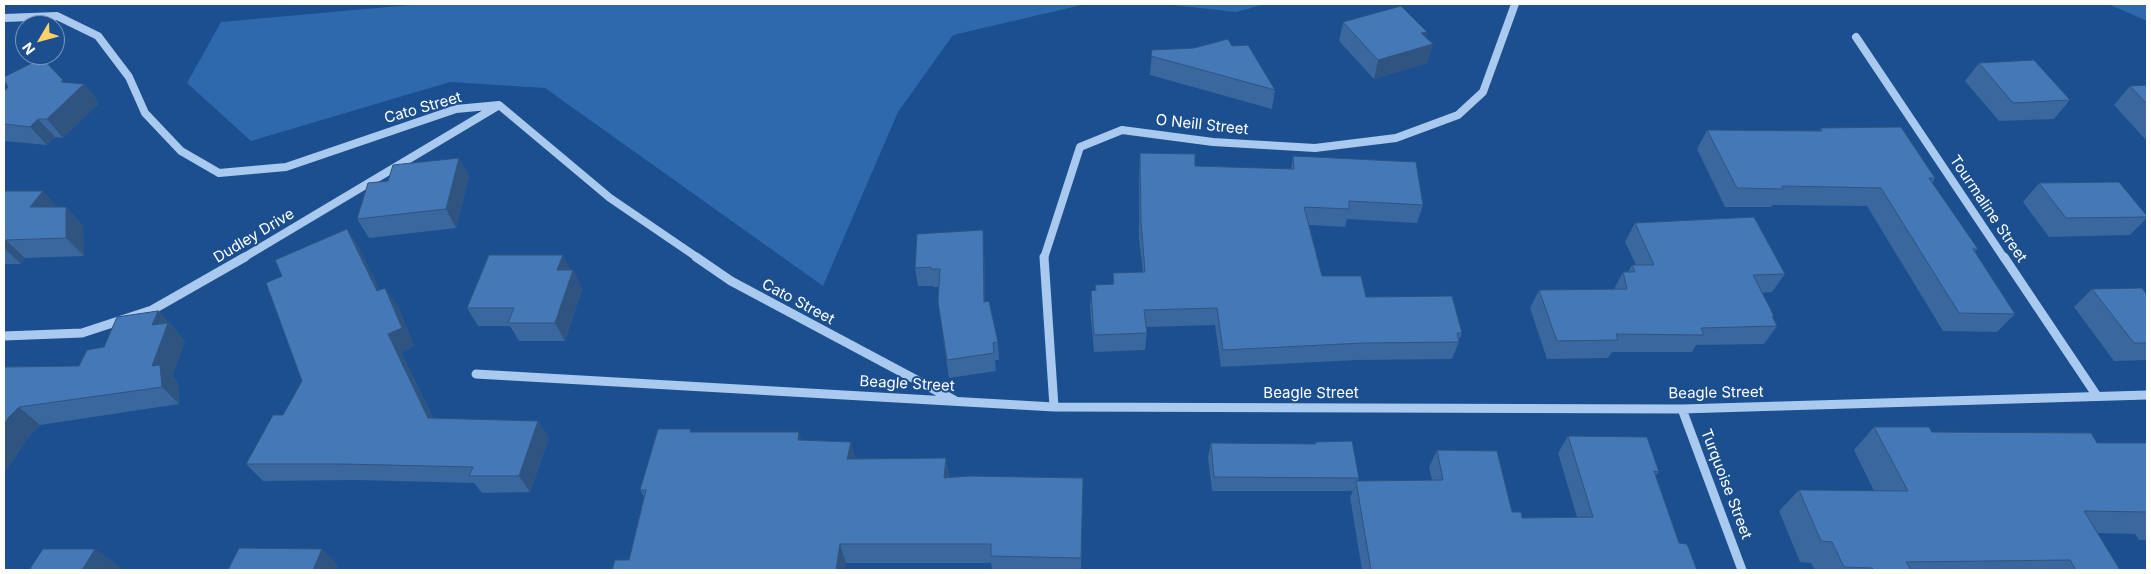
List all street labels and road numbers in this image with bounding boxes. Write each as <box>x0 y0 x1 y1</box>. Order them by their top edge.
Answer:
street label: Cato Street <box>382 88 464 128</box>
street label: O Neill Street <box>1155 111 1249 139</box>
street label: Tourmaline Street <box>1946 152 2030 266</box>
street label: Dudley Drive <box>210 205 298 267</box>
street label: Cato Street <box>759 275 837 329</box>
street label: Beagle Street <box>859 373 955 395</box>
street label: Beagle Street <box>1668 383 1764 403</box>
street label: Beagle Street <box>1263 384 1359 402</box>
street label: Turquoise Street <box>1697 426 1755 542</box>

